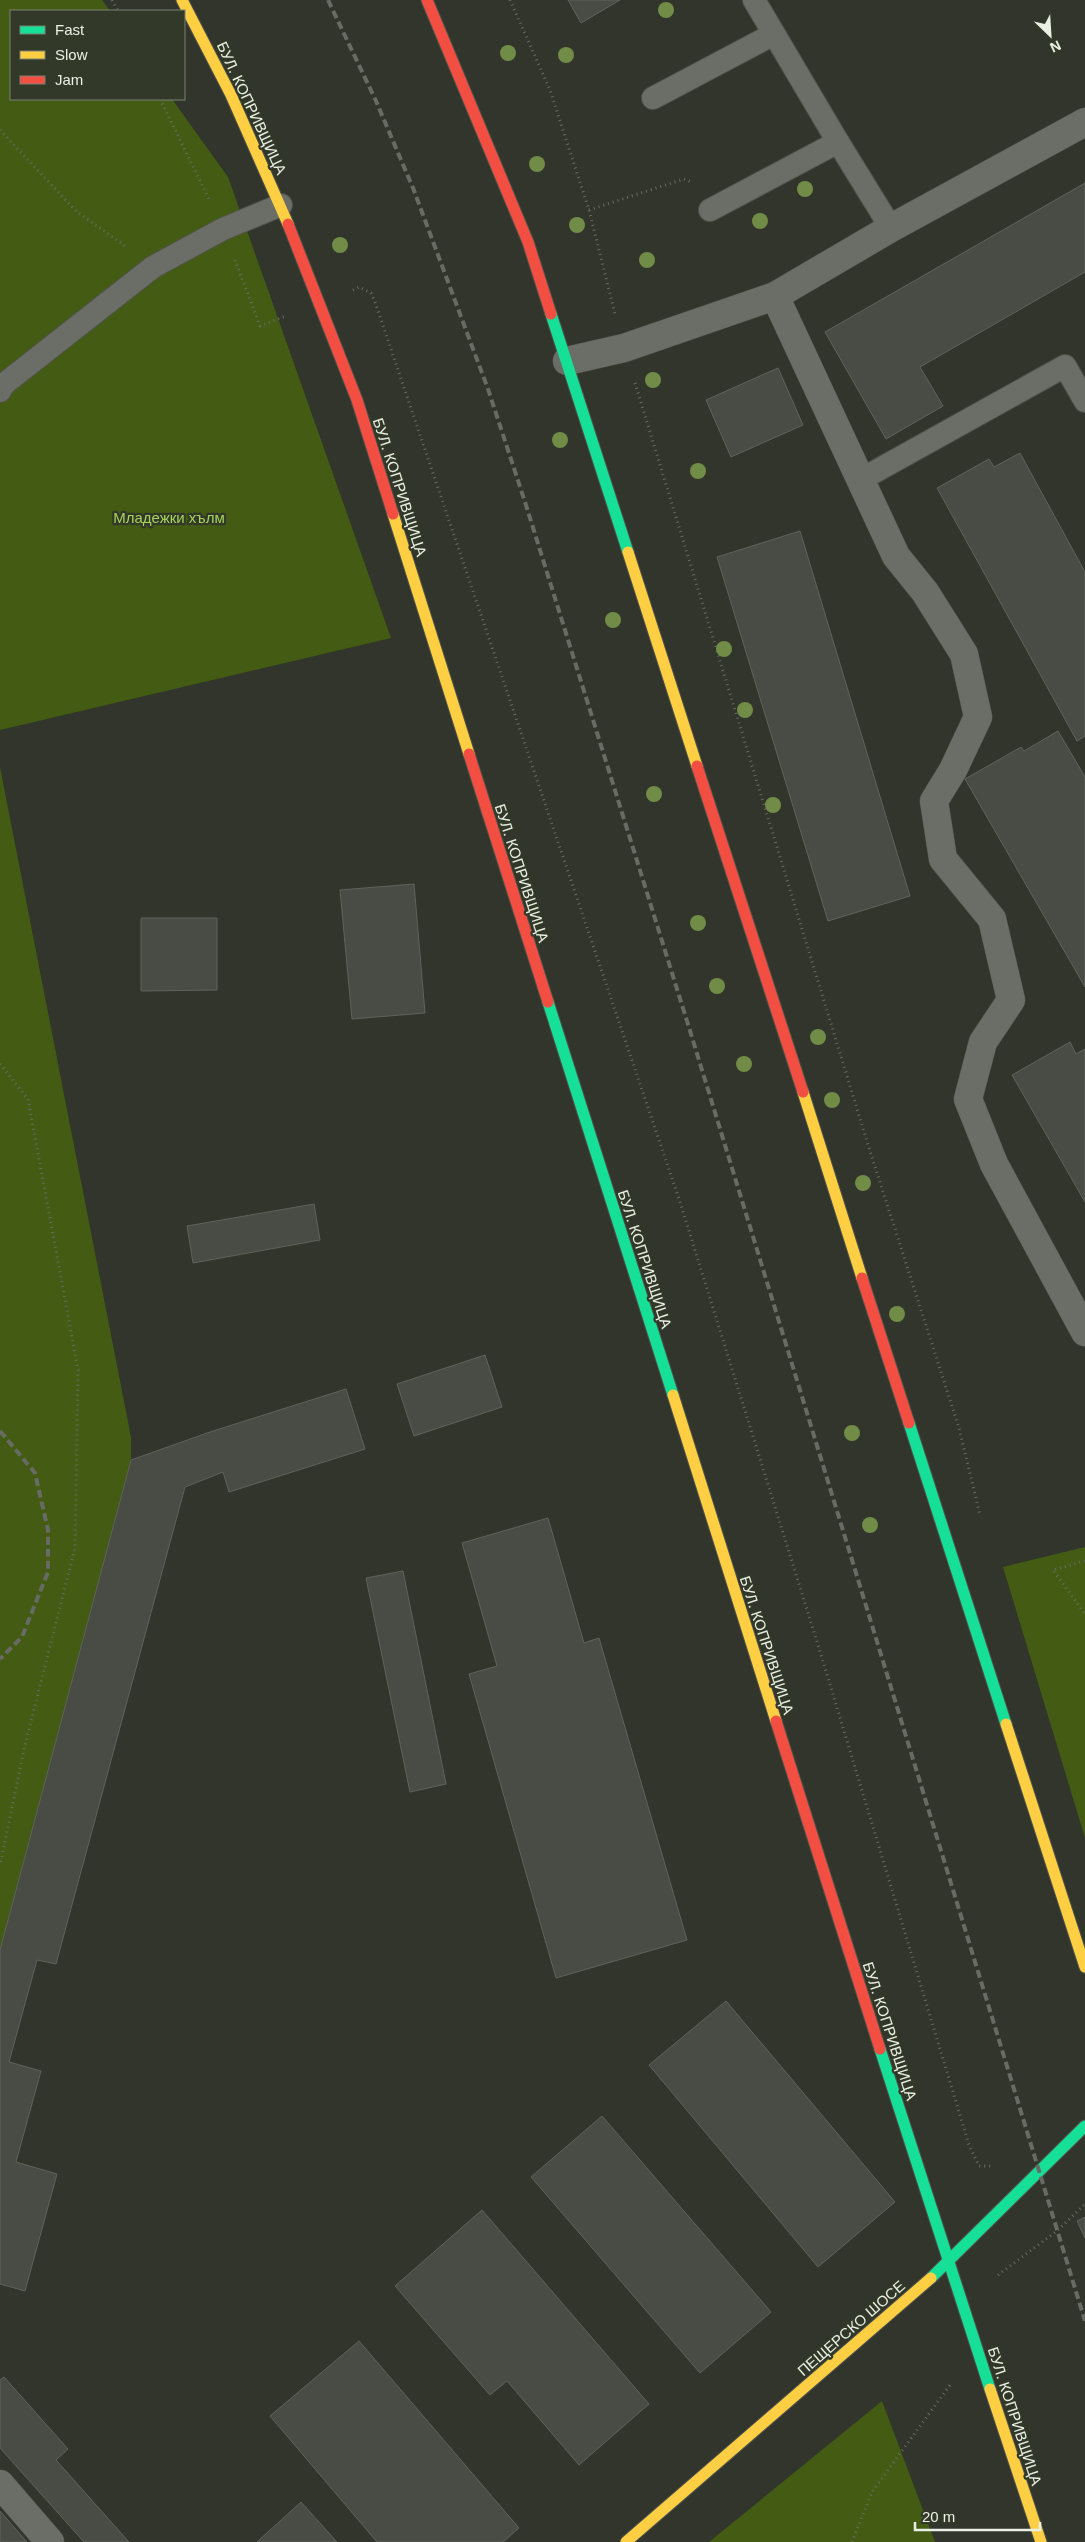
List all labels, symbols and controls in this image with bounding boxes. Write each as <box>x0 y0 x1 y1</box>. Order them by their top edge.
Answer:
legend <box>10 10 185 100</box>
north arrow <box>1025 10 1075 60</box>
text: Fast <box>55 21 85 38</box>
text: N <box>1048 37 1063 56</box>
street label: БУЛ. КОПРИВЩИЦА <box>214 39 290 177</box>
text: Slow <box>55 46 88 63</box>
text: Jam <box>55 71 83 88</box>
street label: БУЛ. КОПРИВЩИЦА <box>370 416 430 558</box>
park label: Младежки хълм <box>113 509 225 526</box>
street label: БУЛ. КОПРИВЩИЦА <box>492 802 552 944</box>
street label: БУЛ. КОПРИВЩИЦА <box>615 1188 675 1330</box>
street label: БУЛ. КОПРИВЩИЦА <box>737 1574 797 1716</box>
street label: БУЛ. КОПРИВЩИЦА <box>860 1960 920 2102</box>
street label: ПЕЩЕРСКО ШОСЕ <box>794 2277 908 2379</box>
street label: БУЛ. КОПРИВЩИЦА <box>985 2345 1045 2487</box>
scale bar <box>915 2500 1040 2532</box>
text: 20 m <box>922 2508 955 2525</box>

